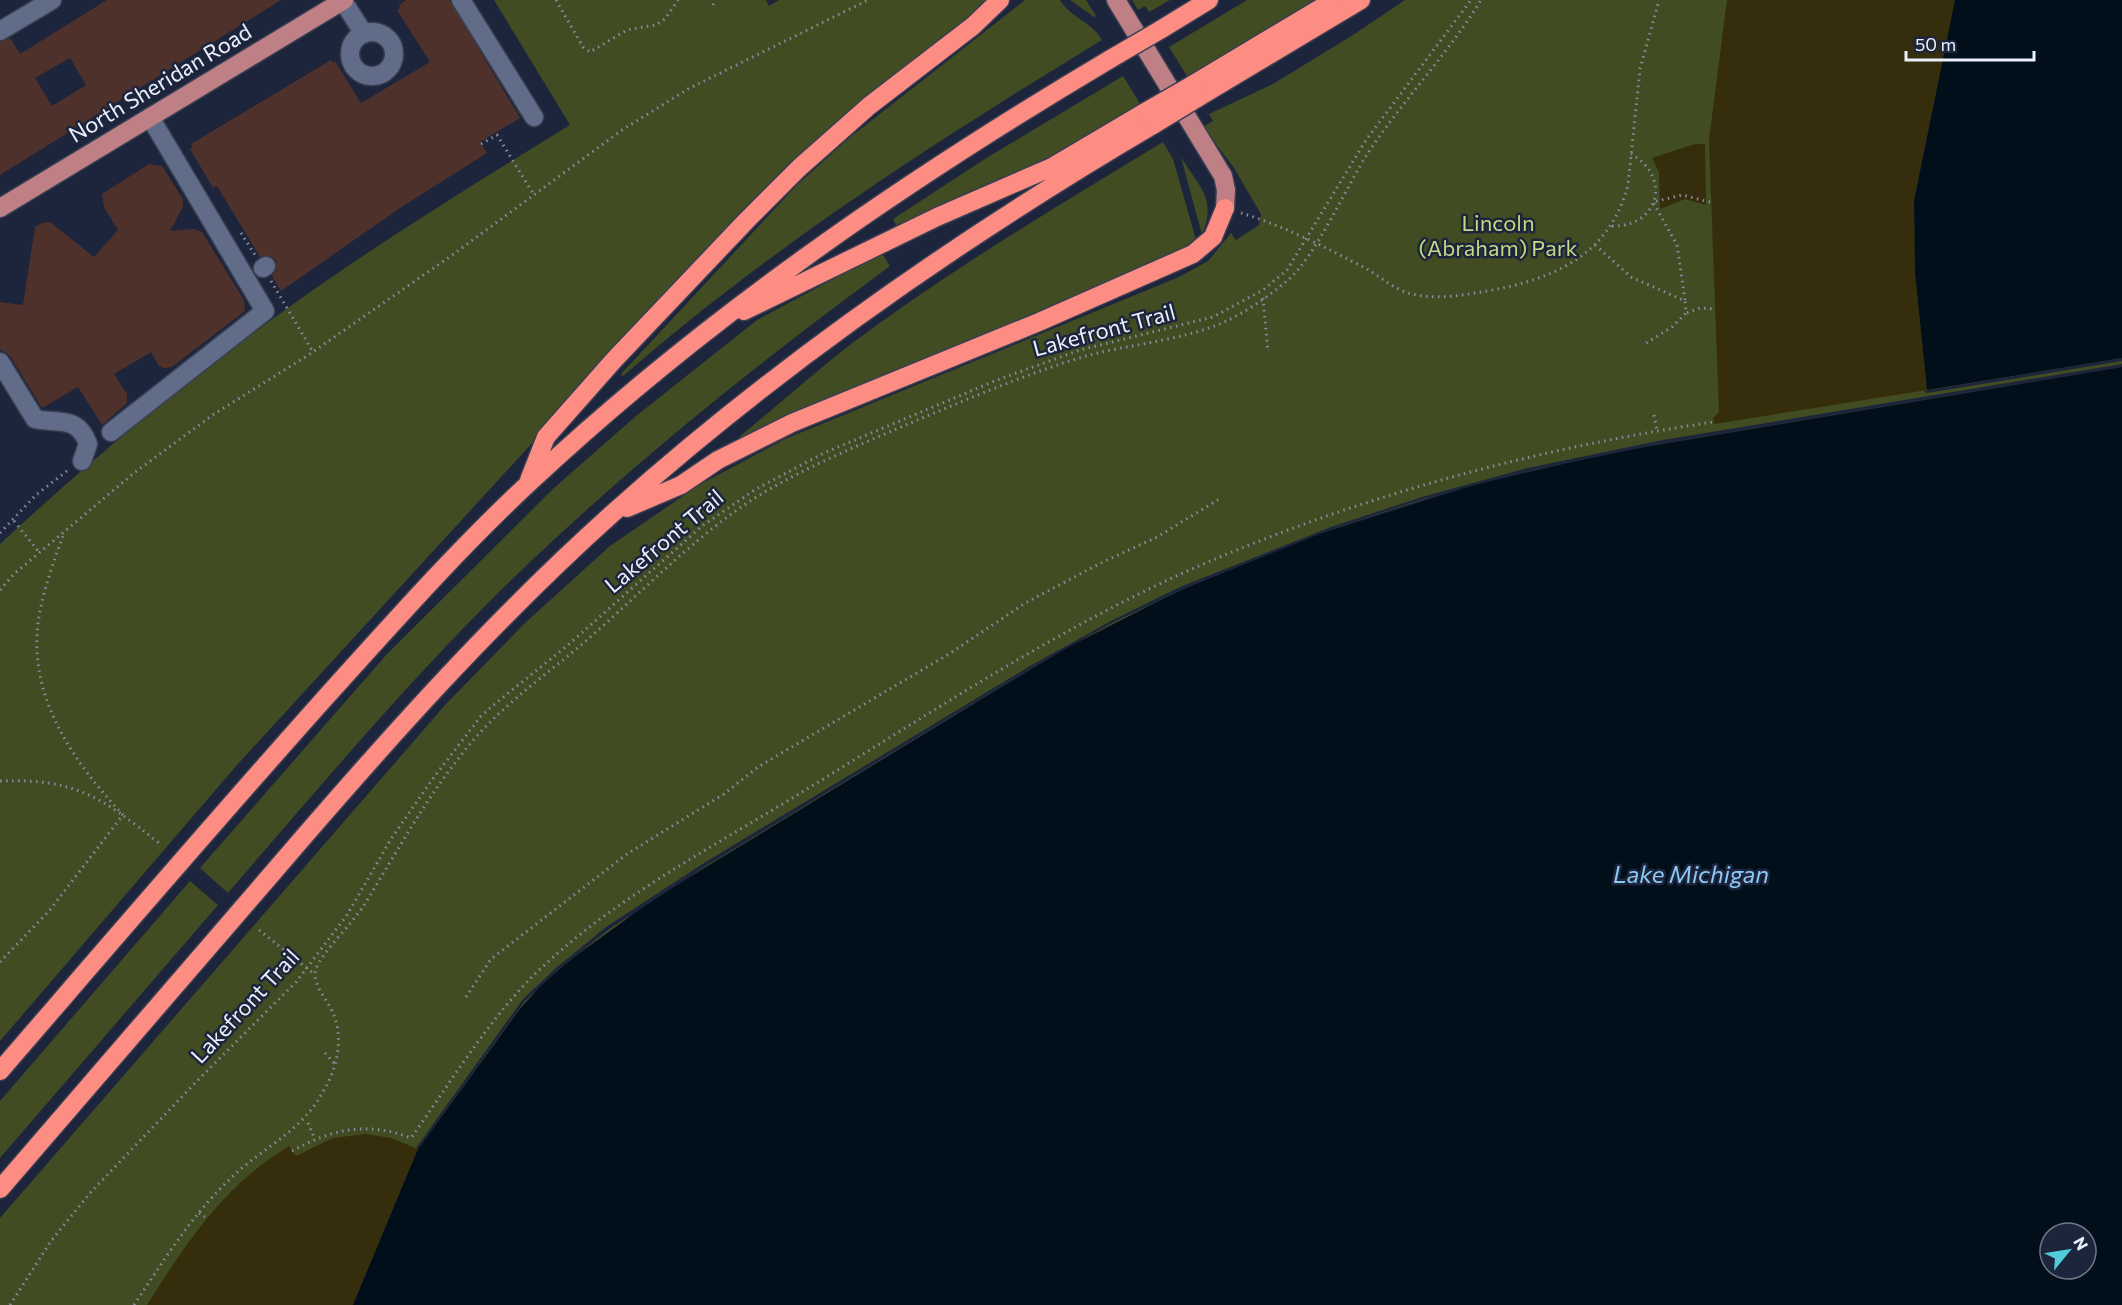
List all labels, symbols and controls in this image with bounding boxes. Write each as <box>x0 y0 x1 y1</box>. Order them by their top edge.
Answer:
street label: North Sheridan Road <box>64 17 256 148</box>
scale bar <box>1906 24 2034 62</box>
text: 50 m <box>1915 33 1956 55</box>
park label: Lincoln (Abraham) Park <box>1419 209 1577 261</box>
street label: Lakefront Trail <box>1030 298 1178 362</box>
street label: Lakefront Trail <box>599 483 729 598</box>
water label: Lake Michigan <box>1613 859 1769 888</box>
street label: Lakefront Trail <box>185 943 305 1068</box>
north arrow <box>2038 1221 2098 1281</box>
text: N <box>2070 1233 2093 1253</box>

